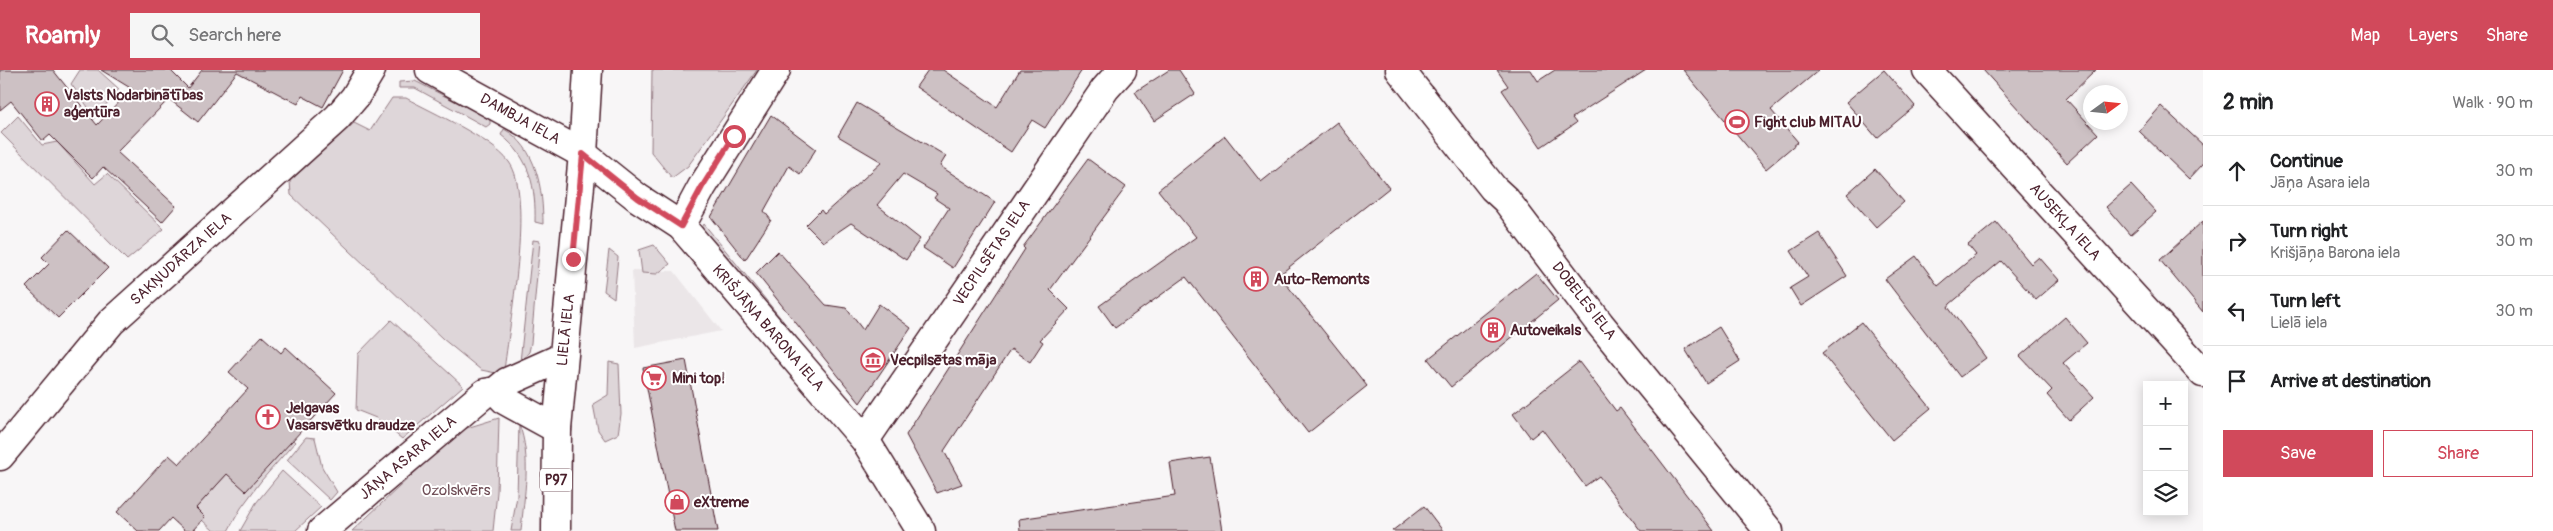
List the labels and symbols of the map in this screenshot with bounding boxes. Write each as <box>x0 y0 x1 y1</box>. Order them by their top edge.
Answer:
north arrow <box>2083 85 2128 130</box>
place label: Valsts Nodarbinātības aģentūra <box>64 86 203 122</box>
street label: DAMBJA IELA <box>477 89 564 149</box>
building icon: Valsts Nodarbinātības aģentūra <box>34 91 60 117</box>
sports icon: Fight club MITAU <box>1724 109 1750 135</box>
place label: Fight club MITAU <box>1754 113 1862 132</box>
route start <box>723 125 746 148</box>
street label: AUSEKĻA IELA <box>2025 179 2105 265</box>
street label: VECPILSĒTAS IELA <box>949 196 1035 310</box>
street label: SAKŅUDĀRZA IELA <box>126 208 236 309</box>
route end <box>562 248 585 271</box>
street label: DOBELES IELA <box>1548 258 1620 344</box>
street label: KRIŠJĀŅA BARONA IELA <box>708 261 828 395</box>
building icon: Auto-Remonts <box>1243 266 1269 292</box>
place label: Auto-Remonts <box>1274 270 1370 289</box>
street label: LIELĀ IELA <box>553 293 579 367</box>
building icon: Autoveikals <box>1480 317 1506 343</box>
place label: Autoveikals <box>1510 321 1581 340</box>
museum icon: Vecpilsētas māja <box>860 347 886 373</box>
place label: Vecpilsētas māja <box>890 351 997 370</box>
supermarket icon: Mini top! <box>641 365 667 391</box>
place label: Mini top! <box>672 369 725 388</box>
place label: Jelgavas Vasarsvētku draudze <box>286 399 416 435</box>
church icon: Jelgavas Vasarsvētku draudze <box>255 404 281 430</box>
street label: JĀŅA ASARA IELA <box>356 412 461 504</box>
road number: P97 <box>540 468 572 492</box>
park label: Ozolskvērs <box>422 481 491 500</box>
shop icon: eXtreme <box>664 489 690 515</box>
place label: eXtreme <box>693 493 750 512</box>

